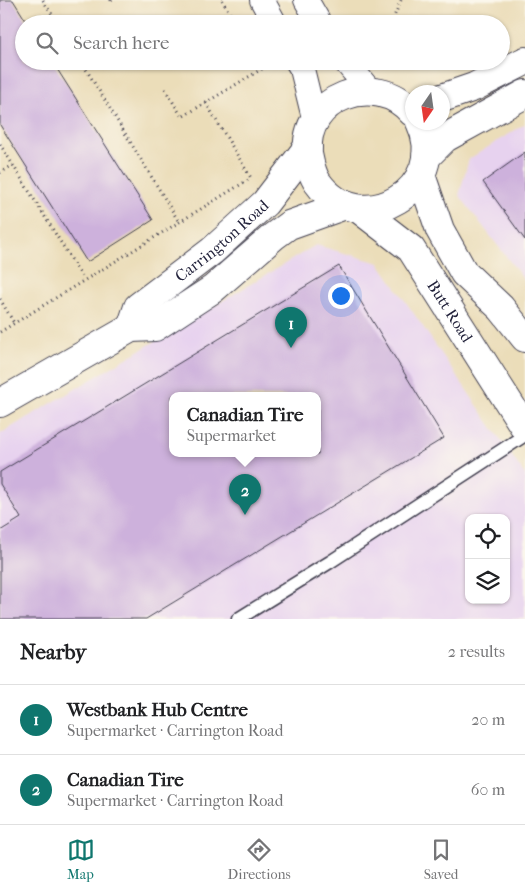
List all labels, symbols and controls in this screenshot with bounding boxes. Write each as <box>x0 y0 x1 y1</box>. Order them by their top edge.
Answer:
search box <box>15 15 510 70</box>
icon: search <box>33 29 61 57</box>
text: Search here <box>73 32 169 54</box>
north arrow <box>405 85 450 130</box>
street label: Carrington Road <box>171 196 273 286</box>
street label: Butt Road <box>423 277 477 346</box>
your location <box>328 283 354 309</box>
pin: 1 <box>275 307 307 348</box>
popup <box>169 392 321 457</box>
text: Canadian Tire <box>187 404 303 426</box>
text: Supermarket <box>187 426 276 445</box>
pin: 2 <box>229 474 261 515</box>
map controls <box>465 514 510 604</box>
button: locate <box>465 514 510 559</box>
button: layers <box>465 559 510 604</box>
text: Nearby <box>20 640 86 664</box>
text: 2 results <box>448 642 505 661</box>
text: Westbank Hub Centre <box>67 699 248 721</box>
text: 1 <box>33 710 39 729</box>
text: 20 m <box>471 710 505 729</box>
text: Supermarket · Carrington Road <box>67 721 283 740</box>
text: Canadian Tire <box>67 769 184 791</box>
text: 2 <box>32 780 40 799</box>
text: 60 m <box>471 780 505 799</box>
text: Supermarket · Carrington Road <box>67 791 283 810</box>
tab: Map <box>67 836 95 883</box>
tab: Directions <box>228 836 291 883</box>
tab: Saved <box>424 836 458 883</box>

